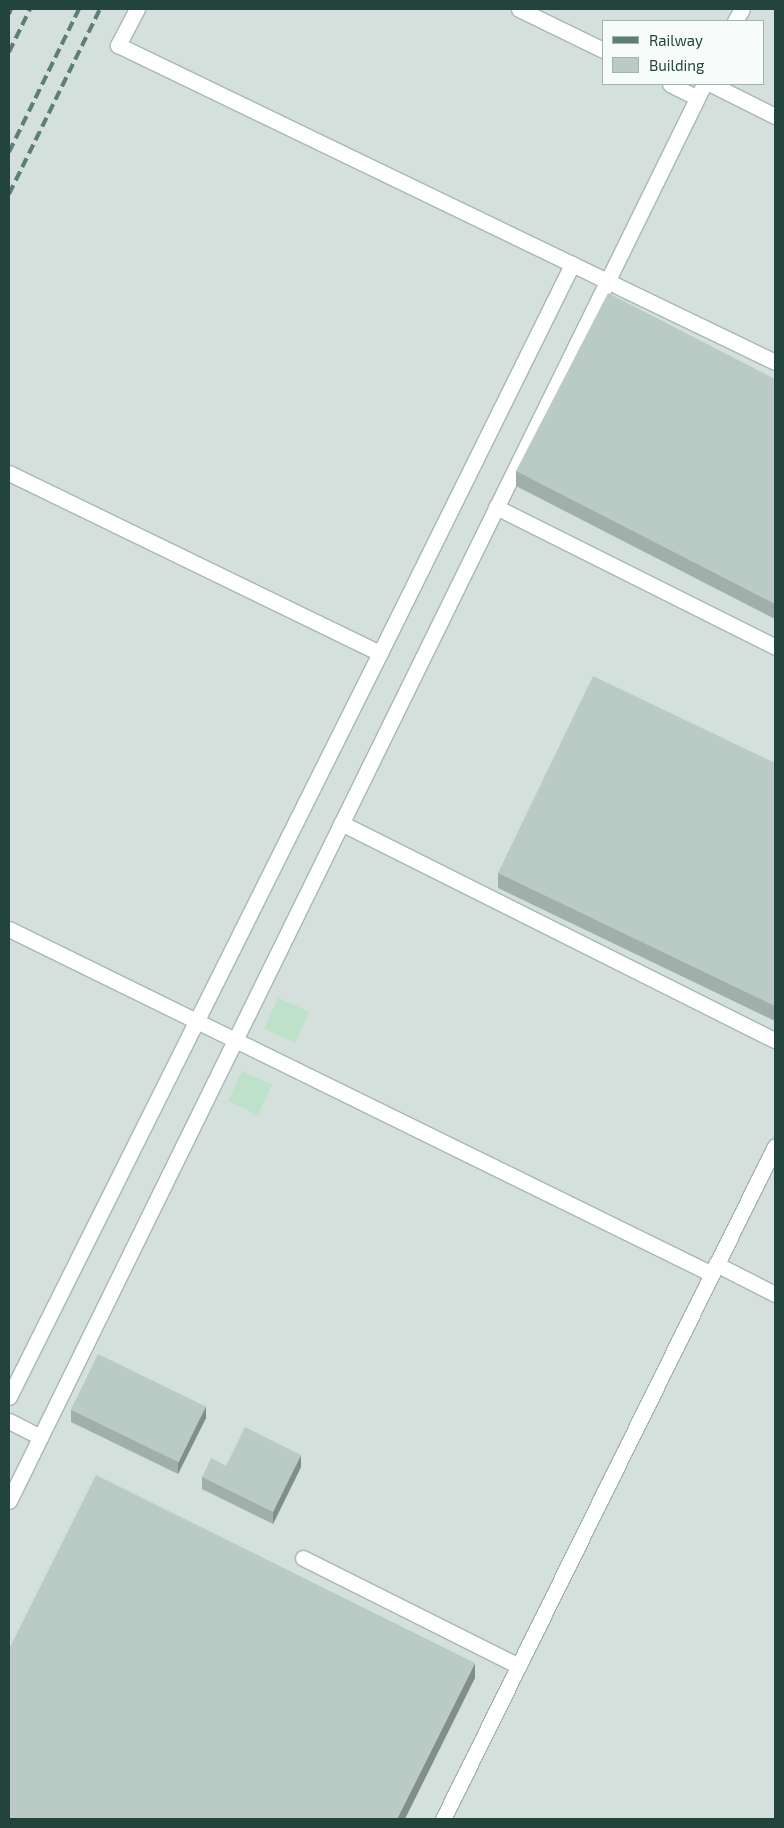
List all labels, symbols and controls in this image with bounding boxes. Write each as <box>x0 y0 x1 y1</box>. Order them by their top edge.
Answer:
legend <box>602 20 764 85</box>
text: Railway <box>649 31 703 49</box>
text: Building <box>649 56 704 74</box>

